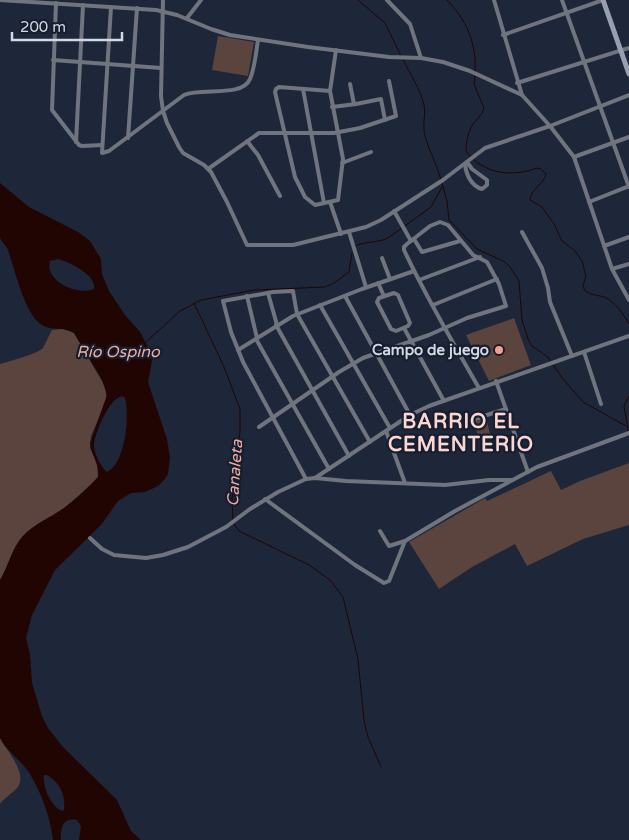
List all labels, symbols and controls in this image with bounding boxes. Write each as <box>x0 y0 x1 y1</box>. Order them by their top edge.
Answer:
scale bar <box>12 10 122 42</box>
text: 200 m <box>20 18 66 36</box>
place label: Campo de juego <box>372 341 489 360</box>
water label: Río Ospino <box>76 342 161 362</box>
marker: Campo de juego <box>493 344 505 356</box>
district label: BARRIO EL CEMENTERIO <box>388 410 534 457</box>
water label: Canaleta <box>223 438 247 507</box>

